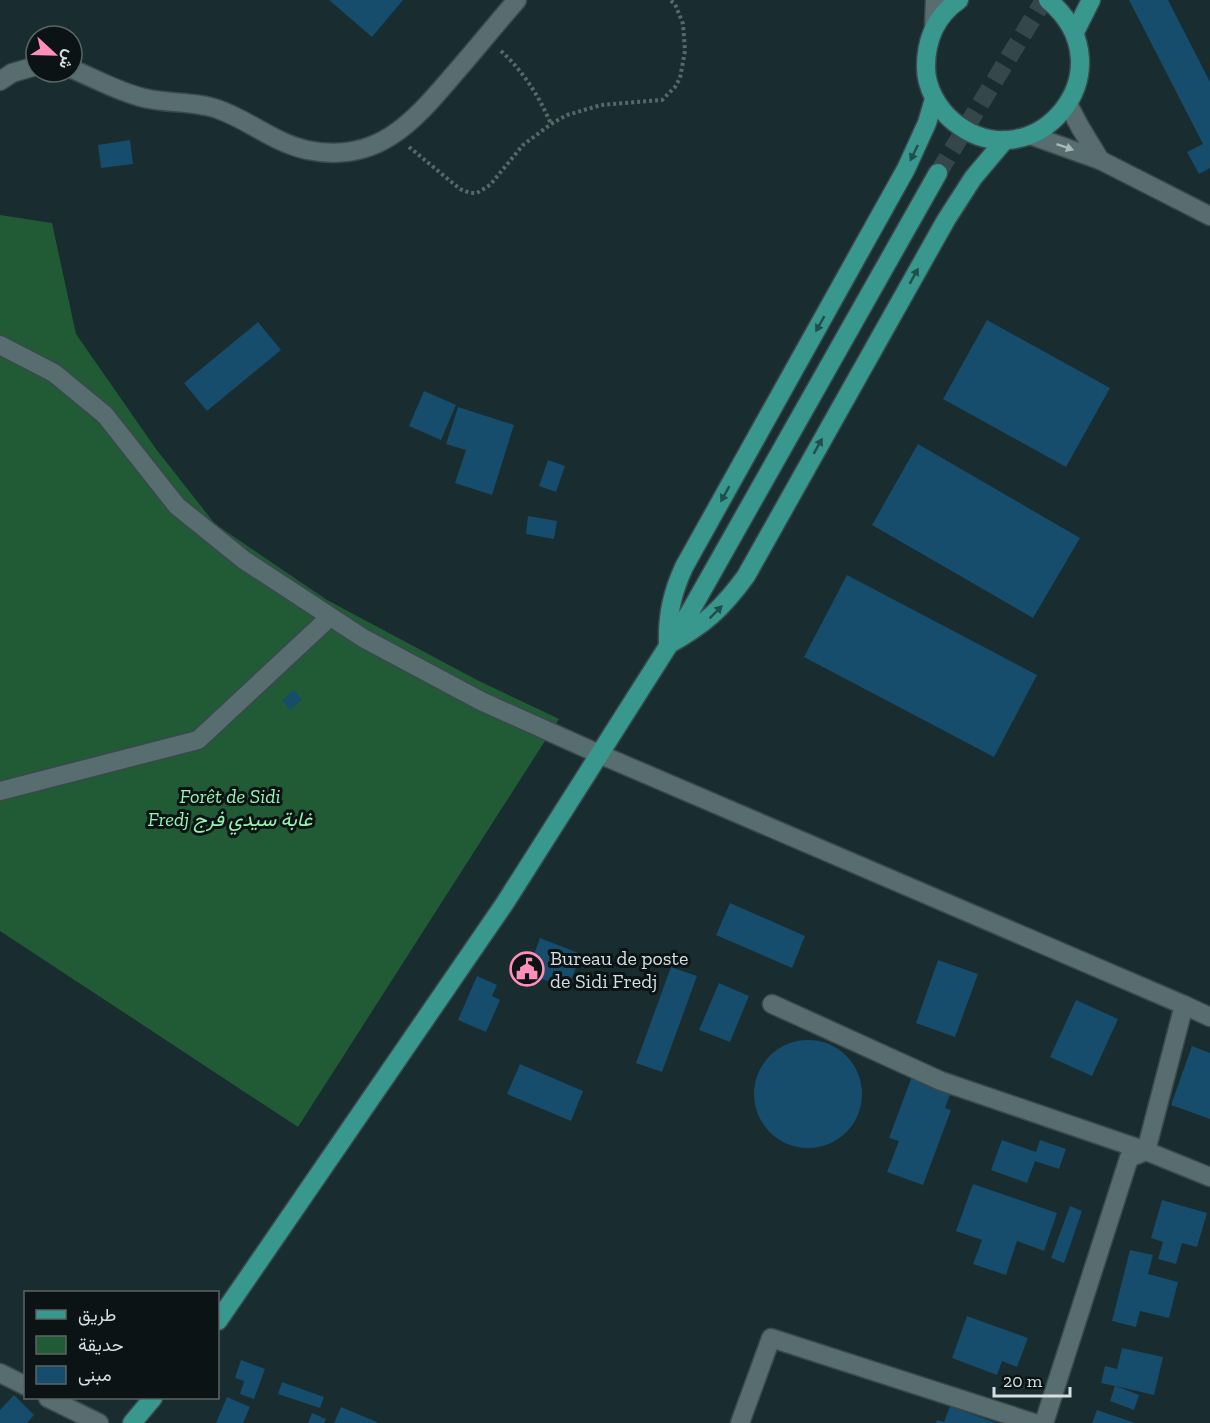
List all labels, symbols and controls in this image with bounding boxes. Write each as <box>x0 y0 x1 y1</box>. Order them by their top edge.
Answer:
north arrow <box>24 24 84 84</box>
text: ش <box>55 47 80 72</box>
one-way arrow <box>1056 143 1074 152</box>
one-way arrow <box>909 145 919 162</box>
one-way arrow <box>909 267 919 284</box>
one-way arrow <box>815 316 825 333</box>
one-way arrow <box>813 438 824 454</box>
one-way arrow <box>720 486 730 503</box>
one-way arrow <box>709 605 723 619</box>
park label: Forêt de Sidi Fredj غابة سيدي فرج <box>148 784 313 835</box>
place label: Bureau de poste de Sidi Fredj <box>550 946 688 993</box>
public building icon: Bureau de poste de Sidi Fredj <box>509 951 545 987</box>
legend <box>24 1291 219 1399</box>
text: طريق <box>78 1304 116 1326</box>
text: حديقة <box>78 1334 124 1356</box>
scale bar <box>994 1360 1070 1398</box>
text: مبنى <box>78 1364 112 1386</box>
text: 20 m <box>1003 1370 1043 1392</box>

